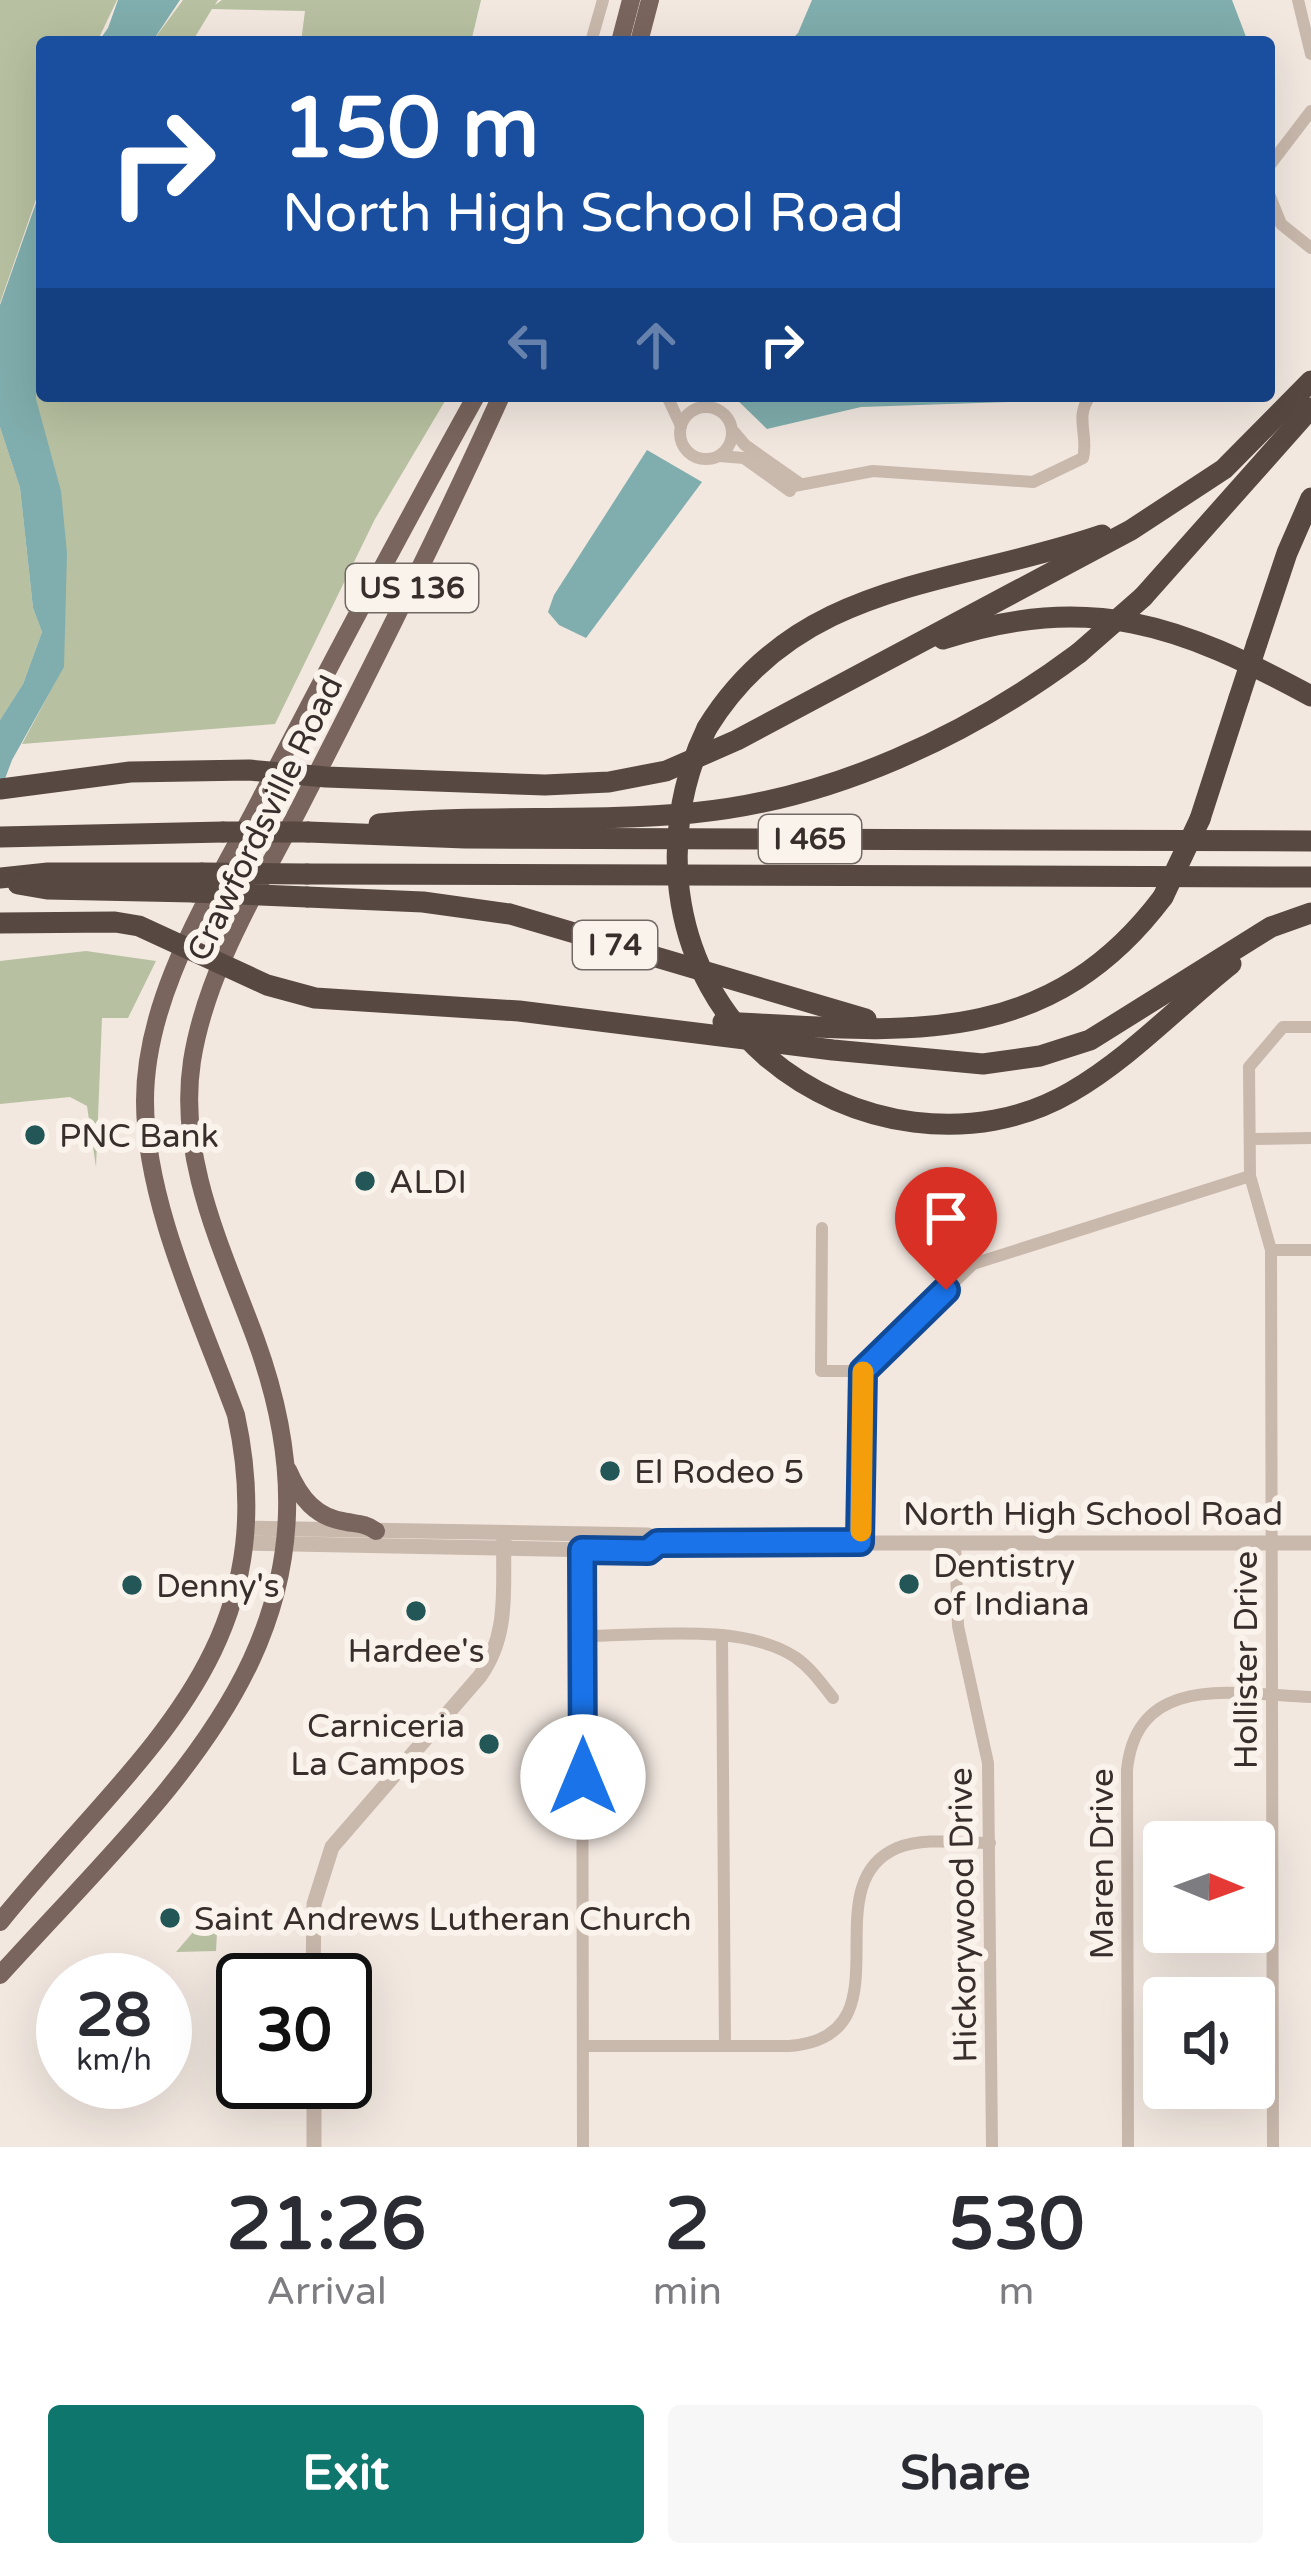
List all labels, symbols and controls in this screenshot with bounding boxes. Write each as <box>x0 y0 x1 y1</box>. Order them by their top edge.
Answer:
text: 150 m <box>282 79 539 180</box>
icon: right <box>84 84 240 240</box>
text: North High School Road <box>282 181 904 246</box>
icon: left <box>497 312 563 378</box>
icon: ahead <box>623 312 689 378</box>
icon: right <box>749 312 815 378</box>
road number: US 136 <box>346 564 478 612</box>
street label: Crawfordsville Road <box>179 670 351 968</box>
road number: I 465 <box>759 815 861 863</box>
road number: I 74 <box>573 921 657 969</box>
place label: PNC Bank <box>59 1117 219 1156</box>
marker: PNC Bank <box>22 1122 48 1148</box>
place label: ALDI <box>389 1163 467 1202</box>
pin <box>895 1167 997 1290</box>
marker: ALDI <box>352 1168 378 1194</box>
icon: arrive <box>913 1185 979 1251</box>
place label: El Rodeo 5 <box>634 1453 804 1492</box>
marker: El Rodeo 5 <box>597 1458 623 1484</box>
street label: North High School Road <box>903 1495 1283 1534</box>
place label: Dentistry of Indiana <box>933 1547 1090 1624</box>
street label: Hollister Drive <box>1227 1551 1266 1769</box>
place label: Denny's <box>156 1567 280 1606</box>
marker: Dentistry of Indiana <box>896 1571 922 1597</box>
marker: Denny's <box>119 1572 145 1598</box>
marker: Hardee's <box>403 1598 429 1624</box>
place label: Hardee's <box>348 1632 484 1671</box>
place label: Carniceria La Campos <box>290 1707 465 1784</box>
position arrow <box>520 1714 646 1840</box>
marker: Carniceria La Campos <box>476 1731 502 1757</box>
street label: Hickorywood Drive <box>941 1767 986 2063</box>
street label: Maren Drive <box>1083 1768 1122 1960</box>
north arrow <box>1143 1821 1275 1953</box>
map controls <box>1143 1821 1275 2109</box>
place label: Saint Andrews Lutheran Church <box>194 1900 692 1939</box>
marker: Saint Andrews Lutheran Church <box>157 1905 183 1931</box>
speed limit sign: 30 <box>216 1953 372 2109</box>
button: sound <box>1143 1977 1275 2109</box>
text: 28 <box>76 1980 152 2052</box>
text: km/h <box>76 2042 152 2079</box>
text: 21:26 <box>227 2182 426 2269</box>
text: 2 <box>665 2182 710 2269</box>
text: 530 <box>949 2182 1084 2269</box>
text: Arrival <box>266 2268 387 2315</box>
text: min <box>653 2268 722 2315</box>
text: m <box>999 2268 1034 2315</box>
button: Exit <box>48 2405 644 2543</box>
button: Share <box>668 2405 1263 2543</box>

